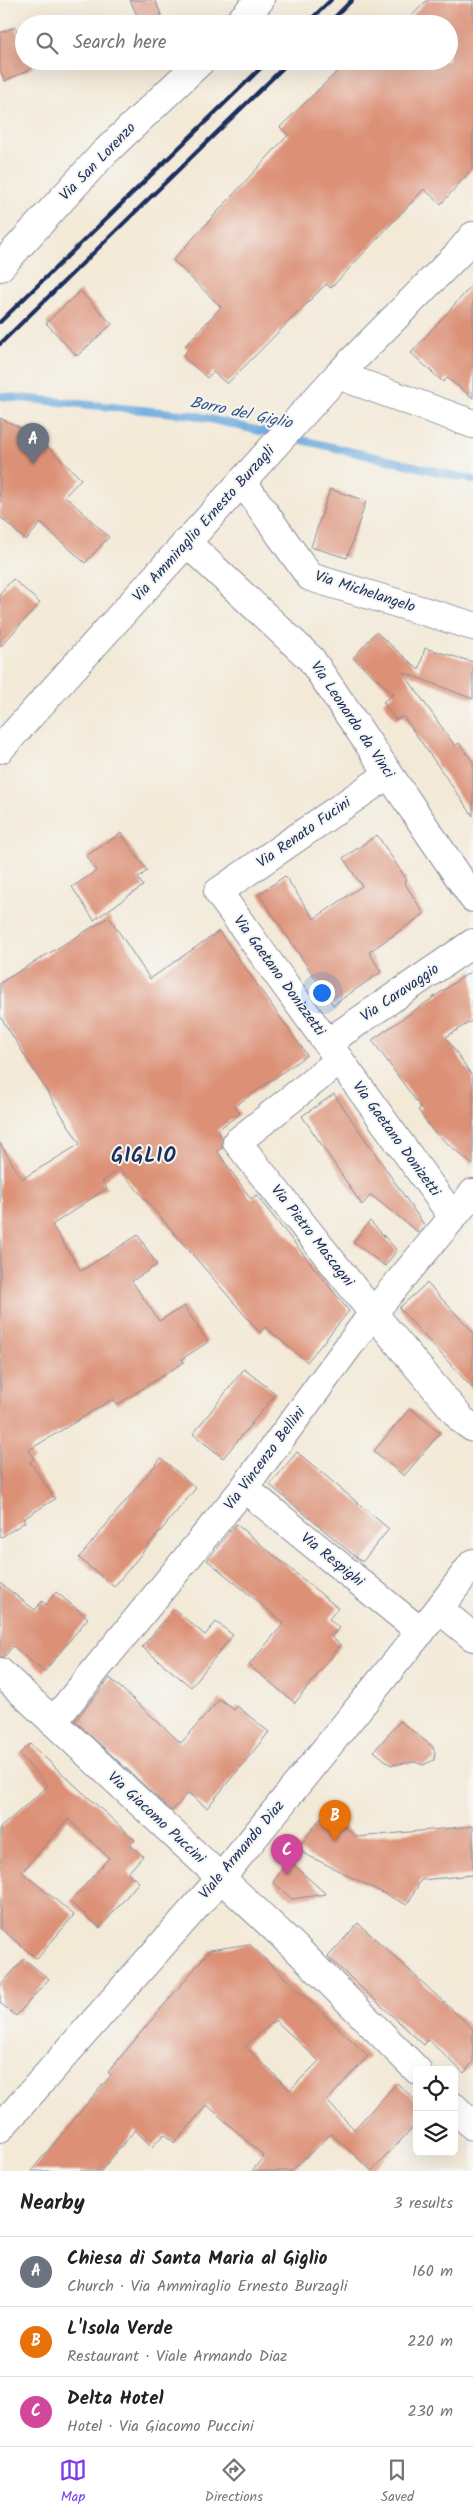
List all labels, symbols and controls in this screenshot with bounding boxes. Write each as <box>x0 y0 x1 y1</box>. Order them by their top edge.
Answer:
search box <box>15 15 458 70</box>
text: Search here <box>73 28 167 58</box>
icon: search <box>33 29 61 57</box>
street label: Via San Lorenzo <box>54 117 142 207</box>
water label: Borro del Giglio <box>188 390 296 436</box>
pin: A <box>17 423 49 464</box>
street label: Via Ammiraglio Ernesto Burzagli <box>127 439 282 608</box>
street label: Via Michelangelo <box>312 564 419 620</box>
street label: Via Leonardo da Vinci <box>304 657 401 785</box>
street label: Via Renato Fucini <box>252 791 357 875</box>
street label: Via Gaetano Donizzetti <box>227 911 332 1043</box>
street label: Via Caravaggio <box>356 958 444 1028</box>
your location <box>309 980 335 1006</box>
street label: Via Gaetano Donizetti <box>346 1076 447 1203</box>
district label: GIGLIO <box>111 1141 177 1173</box>
street label: Via Pietro Mascagni <box>264 1180 361 1293</box>
street label: Via Vincenzo Bellini <box>218 1401 313 1516</box>
street label: Via Respighi <box>295 1527 370 1594</box>
street label: Via Giacomo Puccini <box>102 1766 211 1871</box>
street label: Viale Armando Diaz <box>193 1795 291 1905</box>
pin: B <box>319 1800 351 1841</box>
pin: C <box>271 1834 303 1875</box>
map controls <box>413 2066 458 2156</box>
button: locate <box>413 2066 458 2111</box>
button: layers <box>413 2111 458 2156</box>
text: Nearby <box>20 2187 85 2220</box>
text: 3 results <box>394 2191 453 2216</box>
text: Chiesa di Santa Maria al Giglio <box>67 2244 327 2274</box>
text: A <box>31 2259 41 2284</box>
text: 160 m <box>412 2259 453 2284</box>
text: Church · Via Ammiraglio Ernesto Burzagli <box>67 2274 348 2299</box>
text: L'Isola Verde <box>67 2314 173 2344</box>
text: B <box>31 2329 41 2354</box>
text: 220 m <box>407 2329 453 2354</box>
text: Restaurant · Viale Armando Diaz <box>67 2344 287 2369</box>
text: Delta Hotel <box>67 2384 163 2414</box>
text: C <box>31 2399 41 2424</box>
text: 230 m <box>407 2399 453 2424</box>
text: Hotel · Via Giacomo Puccini <box>67 2414 254 2439</box>
tab: Map <box>59 2456 87 2508</box>
tab: Directions <box>205 2456 263 2508</box>
tab: Saved <box>381 2456 414 2508</box>

